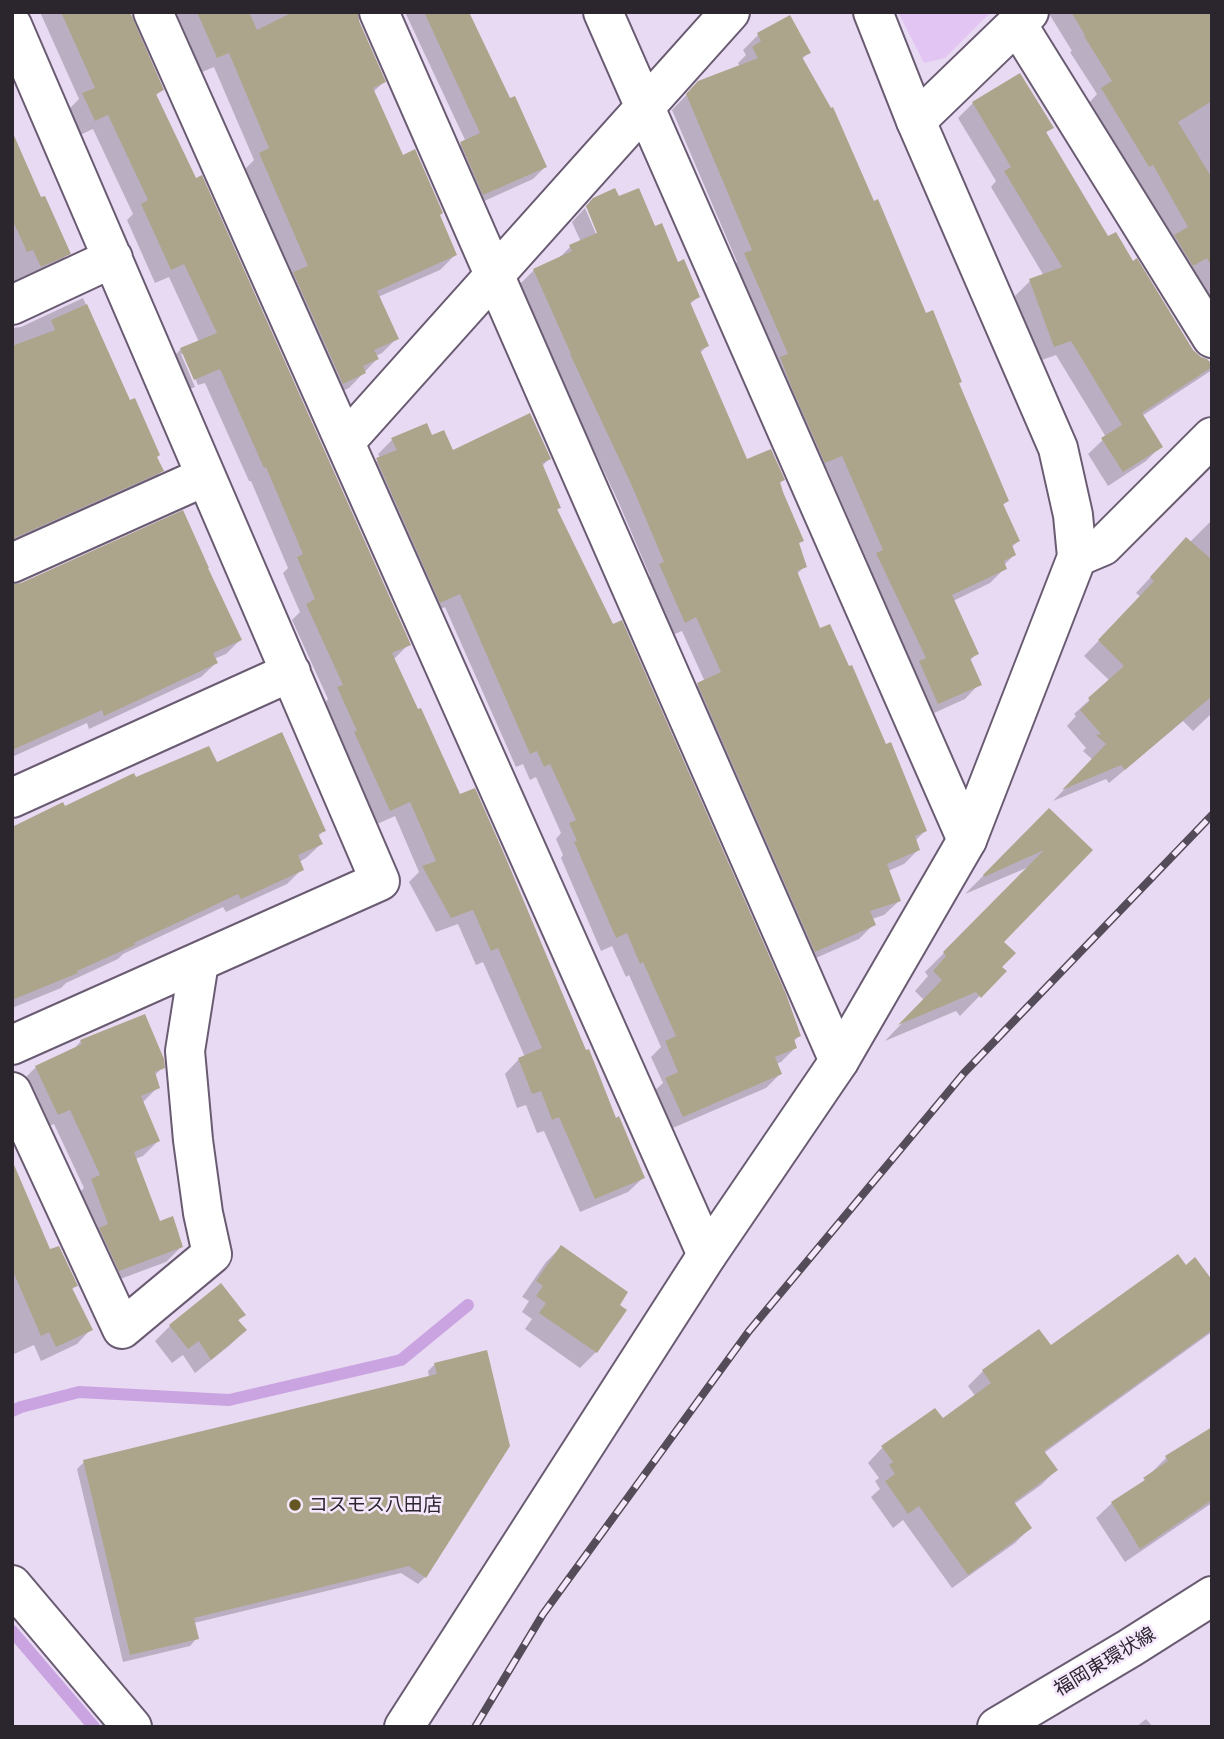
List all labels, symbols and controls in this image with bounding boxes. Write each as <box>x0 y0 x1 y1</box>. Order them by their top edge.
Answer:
place label: コスモス八田店 <box>309 1494 442 1516</box>
marker: コスモス八田店 <box>287 1497 303 1513</box>
street label: 福岡東環状線 <box>1050 1623 1160 1701</box>

